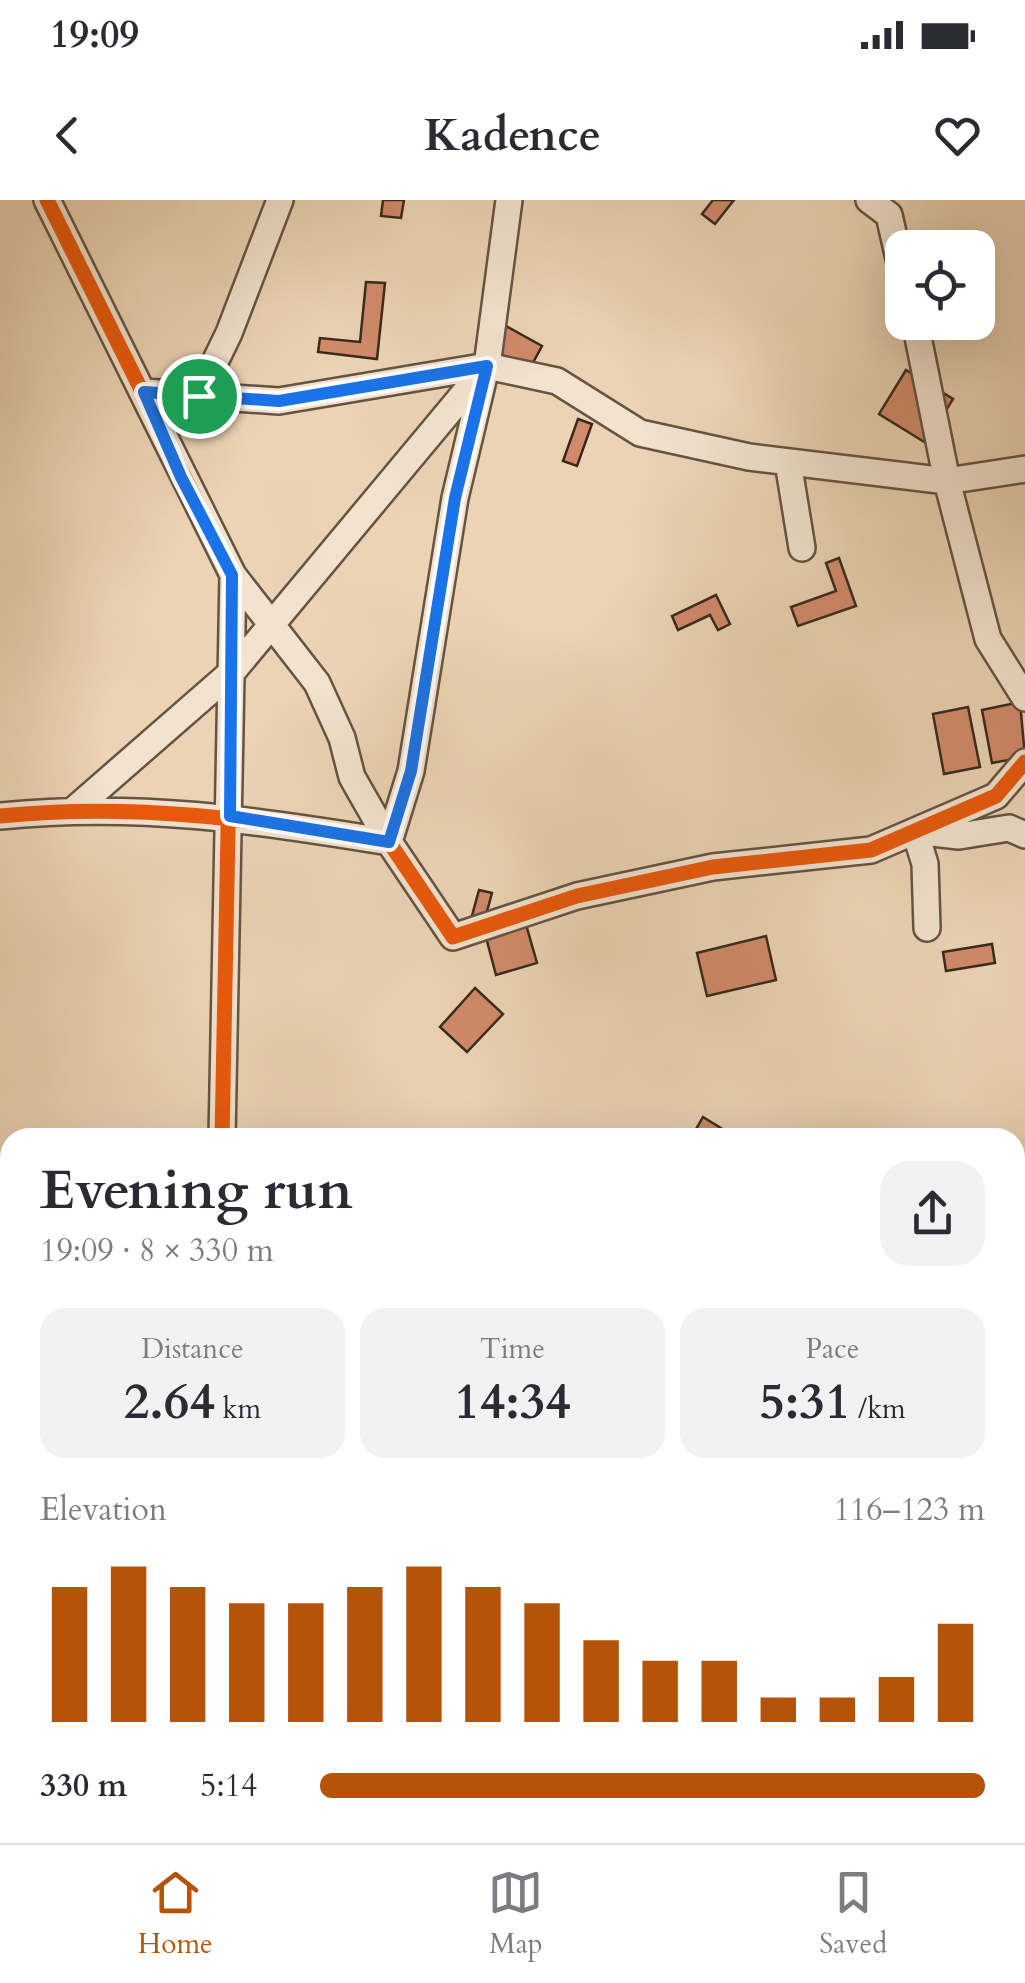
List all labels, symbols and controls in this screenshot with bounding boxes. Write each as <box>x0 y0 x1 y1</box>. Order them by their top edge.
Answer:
text: 19:09 <box>50 9 139 61</box>
text: Kadence <box>424 105 601 166</box>
icon: back <box>40 108 95 163</box>
icon: heart <box>930 108 985 163</box>
map controls <box>885 230 995 340</box>
button: locate <box>885 230 995 340</box>
pin <box>157 354 242 439</box>
icon: arrive <box>172 369 227 424</box>
text: Evening run <box>40 1154 353 1228</box>
button: share <box>880 1161 985 1266</box>
text: 19:09 · 8 × 330 m <box>40 1229 274 1273</box>
text: Distance <box>141 1330 244 1368</box>
text: Time <box>480 1330 545 1368</box>
text: Pace <box>805 1330 860 1368</box>
text: 2.64 <box>124 1368 215 1436</box>
text: 14:34 <box>454 1368 571 1436</box>
text: 5:31 <box>759 1368 851 1436</box>
text: km <box>215 1390 261 1428</box>
text: /km <box>851 1390 906 1428</box>
text: Elevation <box>40 1488 167 1532</box>
text: 116–123 m <box>833 1488 985 1532</box>
text: 330 m <box>40 1764 127 1808</box>
text: 5:14 <box>200 1764 257 1808</box>
tab: Home <box>138 1865 213 1963</box>
tab: Map <box>488 1865 543 1963</box>
tab: Saved <box>819 1865 887 1963</box>

